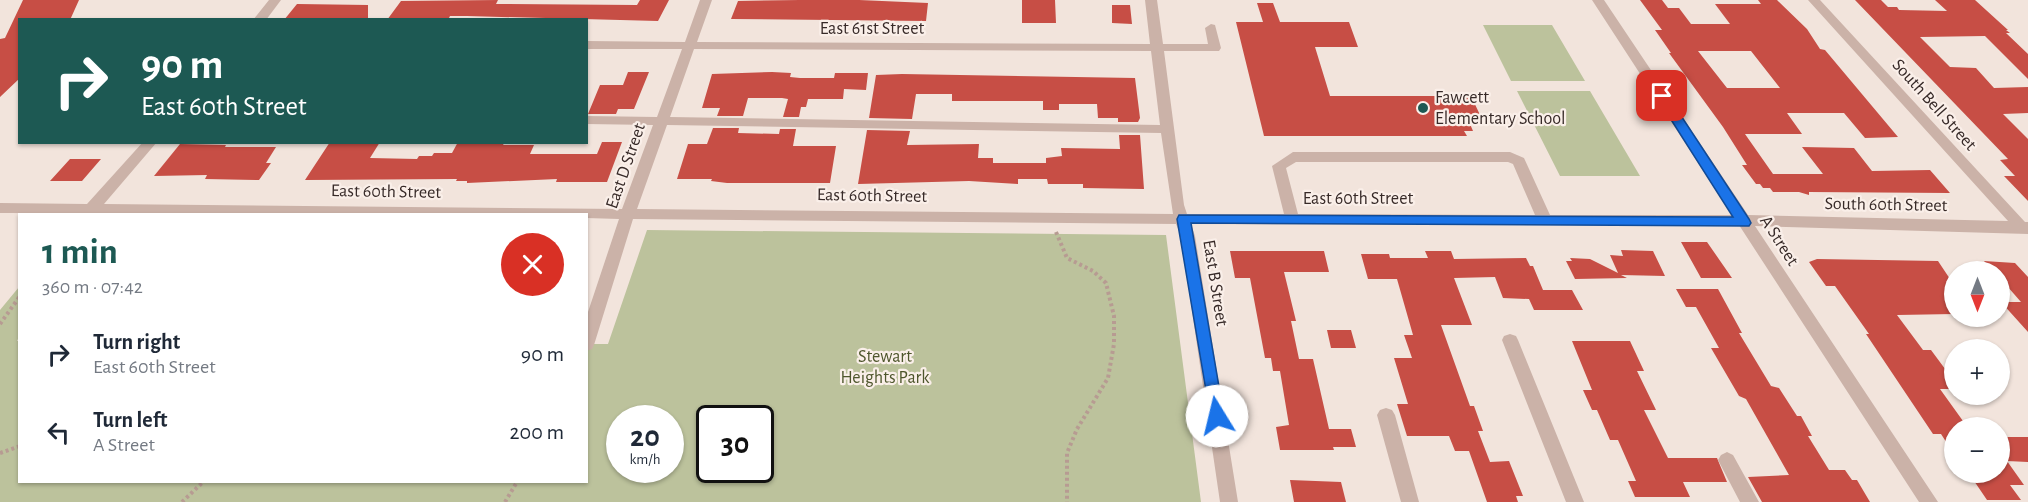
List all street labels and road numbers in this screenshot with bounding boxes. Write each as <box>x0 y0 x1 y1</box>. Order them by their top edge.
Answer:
street label: East 61st Street <box>820 20 924 38</box>
street label: South Bell Street <box>1888 56 1980 154</box>
street label: East D Street <box>603 121 649 211</box>
street label: East 60th Street <box>331 182 442 202</box>
street label: East 60th Street <box>817 186 928 206</box>
street label: East 60th Street <box>1303 190 1413 208</box>
street label: South 60th Street <box>1825 195 1948 215</box>
street label: A Street <box>1756 213 1802 269</box>
street label: East B Street <box>1199 239 1231 328</box>

